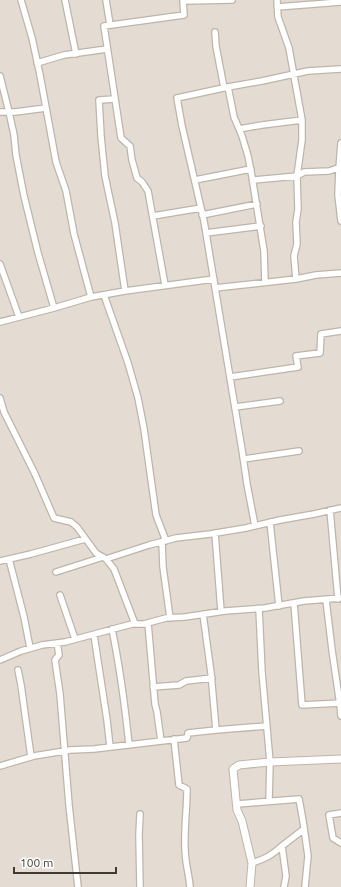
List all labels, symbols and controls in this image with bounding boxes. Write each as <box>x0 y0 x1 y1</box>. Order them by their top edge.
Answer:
scale bar <box>14 849 116 875</box>
text: 100 m <box>20 856 53 869</box>

